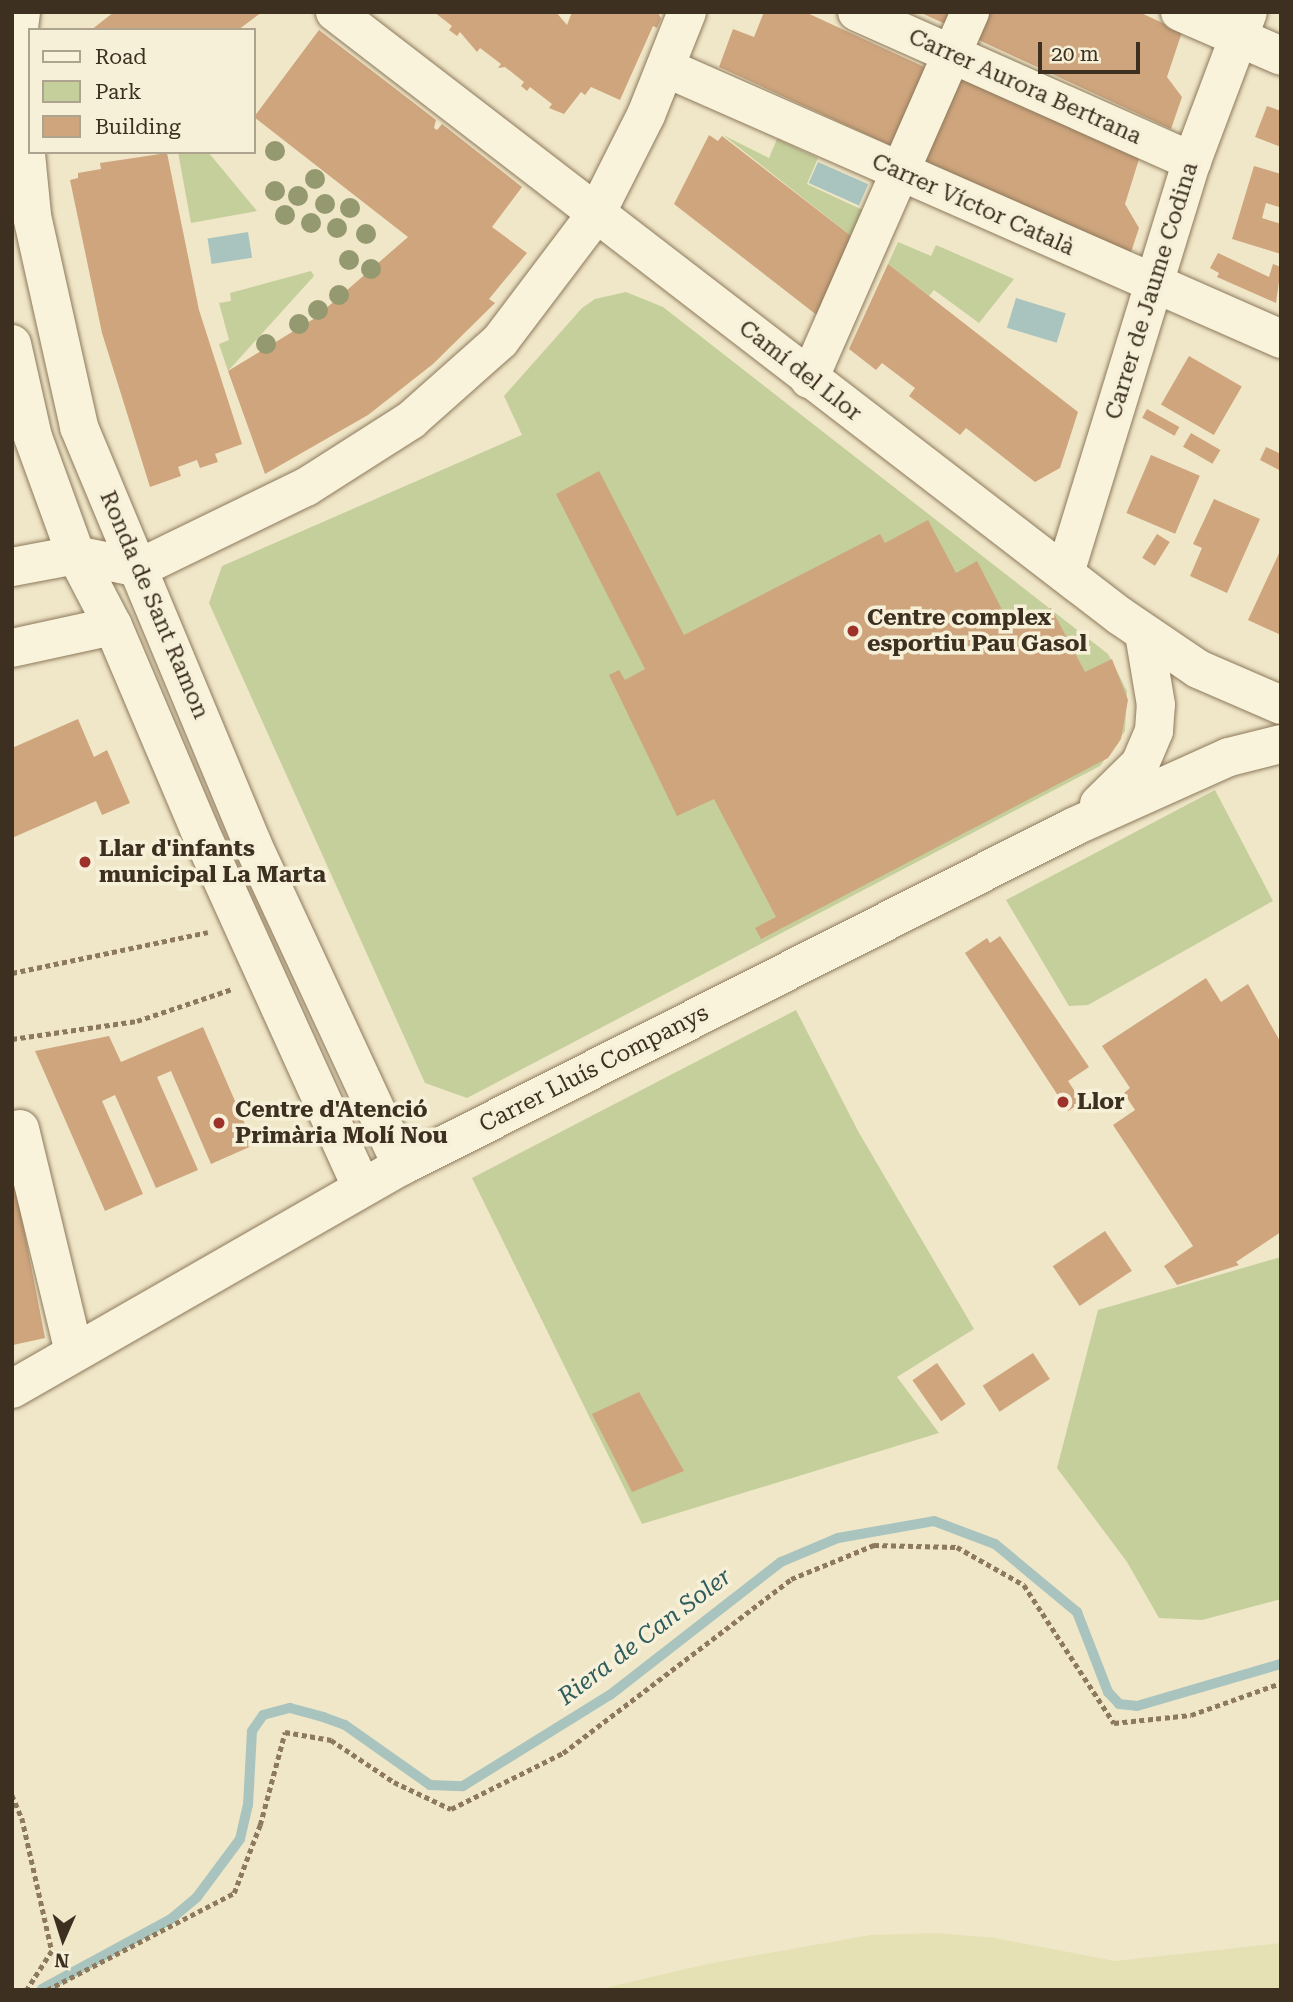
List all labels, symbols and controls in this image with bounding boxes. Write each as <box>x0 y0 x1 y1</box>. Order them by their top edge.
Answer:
street label: Carrer Aurora Bertrana <box>904 23 1146 151</box>
legend <box>28 28 256 154</box>
scale bar <box>1041 28 1142 72</box>
text: 20 m <box>1051 42 1099 66</box>
text: Road <box>95 45 147 69</box>
text: Park <box>95 80 141 104</box>
text: Building <box>95 115 181 139</box>
street label: Carrer Víctor Català <box>867 148 1079 262</box>
street label: Carrer de Jaume Codina <box>1100 159 1204 423</box>
street label: Camí del Llor <box>733 315 867 427</box>
street label: Ronda de Sant Ramon <box>93 487 215 723</box>
place label: Centre complex esportiu Pau Gasol <box>867 604 1087 658</box>
marker: Centre complex esportiu Pau Gasol <box>845 623 861 639</box>
place label: Llar d'infants municipal La Marta <box>99 835 326 889</box>
marker: Llar d'infants municipal La Marta <box>77 854 93 870</box>
street label: Carrer Lluís Companys <box>475 999 713 1139</box>
place label: Llor <box>1077 1088 1125 1116</box>
marker: Llor <box>1055 1094 1071 1110</box>
place label: Centre d'Atenció Primària Molí Nou <box>235 1096 448 1150</box>
marker: Centre d'Atenció Primària Molí Nou <box>209 1113 229 1133</box>
water label: Riera de Can Soler <box>553 1562 737 1712</box>
north arrow <box>28 1904 98 1974</box>
text: N <box>54 1949 70 1972</box>

